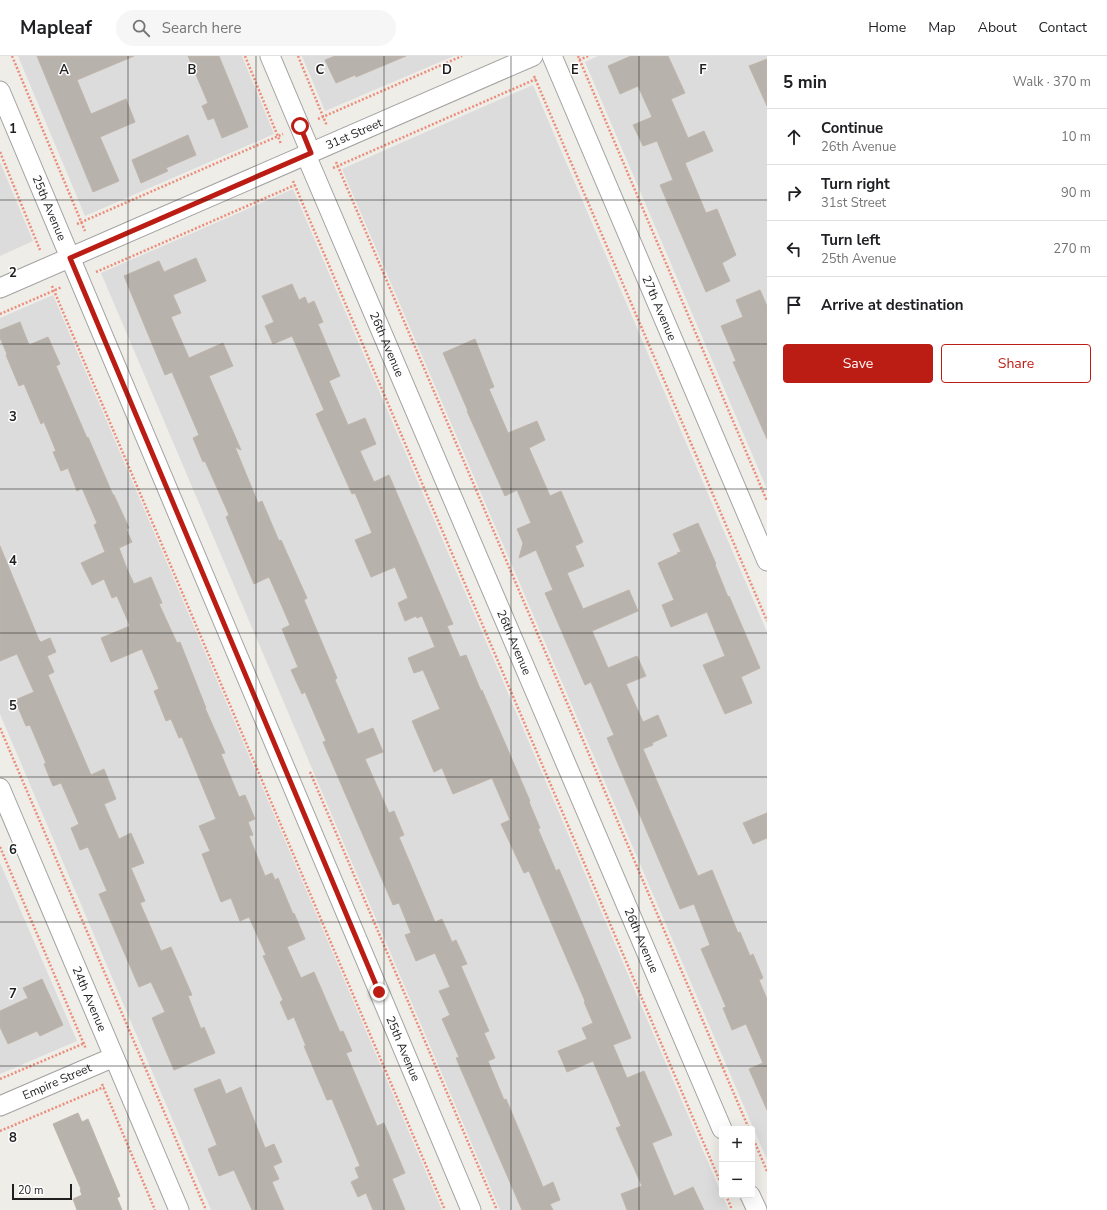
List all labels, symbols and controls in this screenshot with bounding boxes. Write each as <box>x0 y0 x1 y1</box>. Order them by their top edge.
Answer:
search box <box>116 10 396 46</box>
text: Mapleaf <box>20 15 92 41</box>
icon: search <box>130 17 152 39</box>
text: Search here <box>162 18 241 38</box>
text: Home <box>868 18 906 37</box>
text: Map <box>928 18 956 37</box>
text: About <box>978 18 1017 37</box>
text: Contact <box>1039 18 1087 37</box>
text: A <box>59 61 69 79</box>
text: B <box>188 61 197 79</box>
text: C <box>316 61 325 79</box>
text: D <box>442 61 452 79</box>
text: E <box>571 61 579 79</box>
text: F <box>699 61 707 79</box>
text: 5 min <box>783 71 827 94</box>
text: Walk · 370 m <box>1013 73 1091 91</box>
street label: 31st Street <box>323 114 385 153</box>
route start <box>291 117 309 135</box>
text: Continue <box>821 118 883 138</box>
text: 1 <box>9 120 17 138</box>
icon: ahead <box>783 126 805 148</box>
text: 10 m <box>1061 128 1091 146</box>
text: 26th Avenue <box>821 138 896 156</box>
street label: 25th Avenue <box>28 173 70 243</box>
text: Turn right <box>821 174 890 194</box>
icon: right <box>783 182 805 204</box>
text: 90 m <box>1061 184 1091 202</box>
text: 31st Street <box>821 194 886 212</box>
text: Turn left <box>821 230 880 250</box>
icon: left <box>783 238 805 260</box>
text: 270 m <box>1053 240 1091 258</box>
text: 25th Avenue <box>821 250 896 268</box>
text: 2 <box>9 264 17 282</box>
street label: 27th Avenue <box>638 273 680 343</box>
icon: arrive <box>783 294 805 316</box>
text: Arrive at destination <box>821 295 964 315</box>
street label: 26th Avenue <box>366 309 408 380</box>
button: Save <box>783 344 933 383</box>
button: Share <box>941 344 1091 383</box>
text: 3 <box>9 408 17 426</box>
text: 4 <box>9 552 17 570</box>
street label: 26th Avenue <box>493 607 535 677</box>
text: 5 <box>9 697 17 715</box>
text: 6 <box>9 841 17 859</box>
street label: 26th Avenue <box>620 905 662 975</box>
street label: 24th Avenue <box>69 964 110 1034</box>
route end <box>370 983 388 1001</box>
text: 7 <box>9 985 17 1003</box>
street label: 25th Avenue <box>382 1014 424 1084</box>
street label: Empire Street <box>20 1059 95 1103</box>
map controls <box>719 1126 755 1198</box>
button: + <box>719 1126 755 1162</box>
text: 8 <box>9 1129 17 1147</box>
button: − <box>719 1162 755 1198</box>
scale bar <box>12 1182 72 1201</box>
text: 20 m <box>18 1183 43 1198</box>

